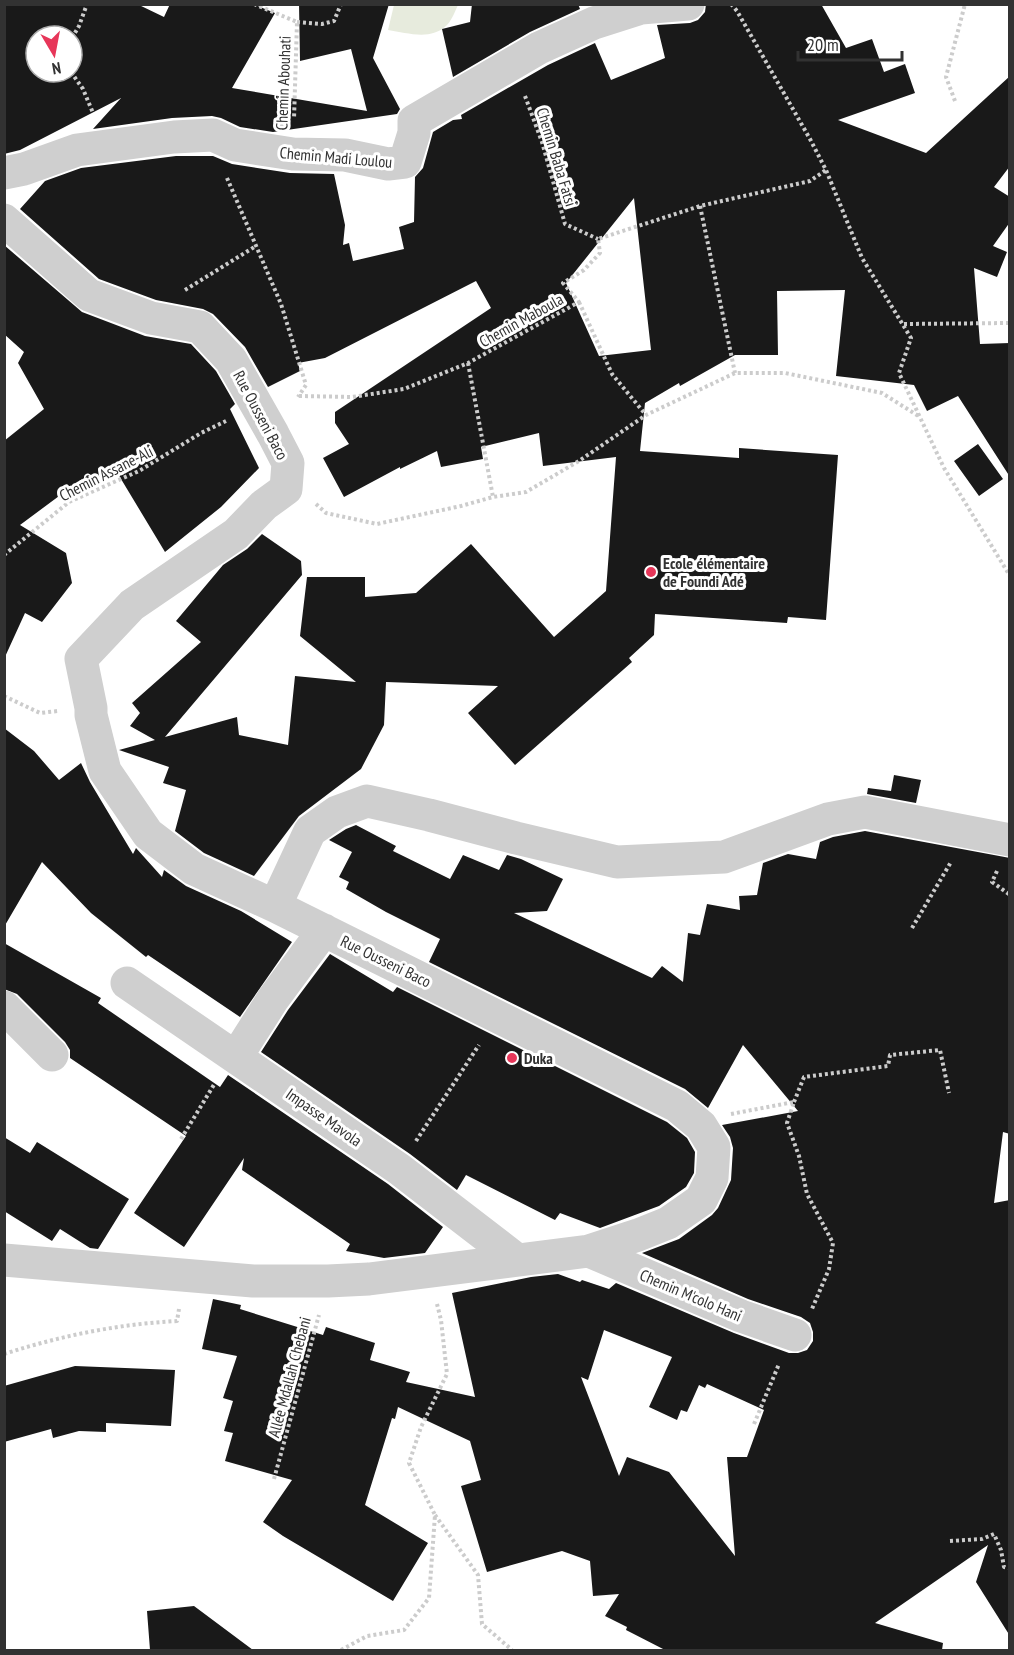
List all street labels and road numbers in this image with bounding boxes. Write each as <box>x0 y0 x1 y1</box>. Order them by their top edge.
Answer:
street label: Chemin Abouhati <box>271 35 295 131</box>
street label: Chemin Baba Fatsi <box>532 105 582 209</box>
street label: Chemin Madi Loulou <box>279 142 393 172</box>
street label: Chemin Maboula <box>476 289 566 351</box>
street label: Rue Ousseni Baco <box>229 367 293 463</box>
street label: Chemin Assane-Ali <box>56 441 156 505</box>
street label: Rue Ousseni Baco <box>338 931 434 991</box>
street label: Impasse Mavola <box>282 1084 366 1150</box>
street label: Chemin M'colo Hani <box>637 1265 745 1325</box>
street label: Allée Mdallah Chebani <box>263 1314 315 1440</box>

